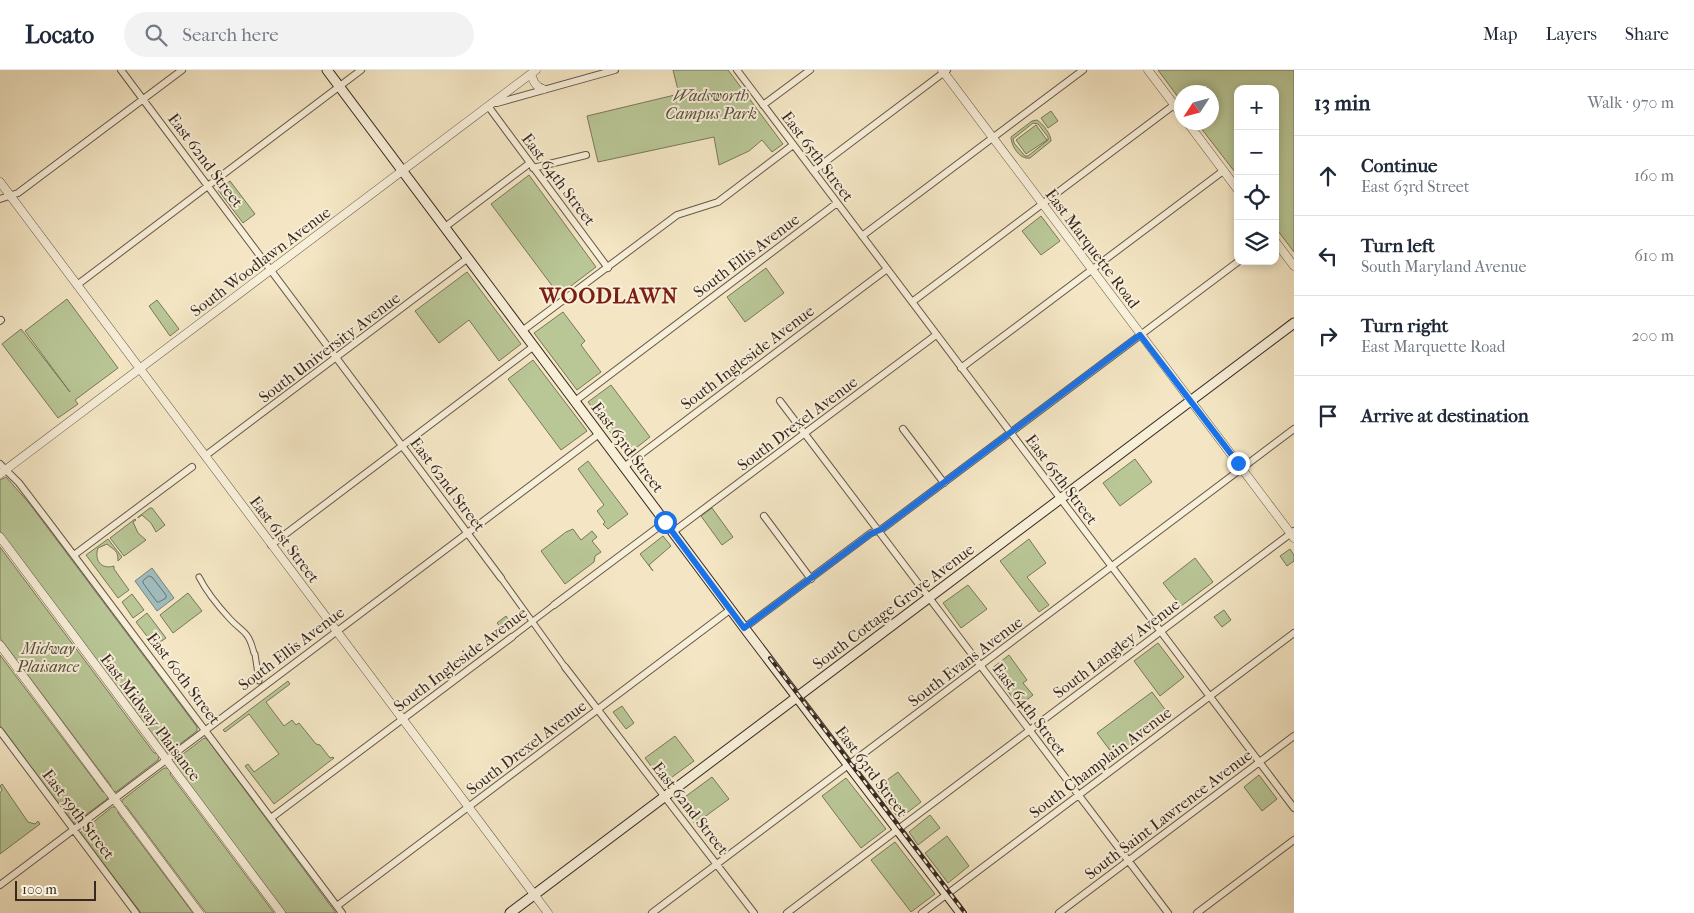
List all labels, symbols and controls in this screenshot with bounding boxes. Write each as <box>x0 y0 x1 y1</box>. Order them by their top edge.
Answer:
search box <box>124 12 474 57</box>
text: Locato <box>25 21 94 49</box>
icon: search <box>142 21 170 49</box>
text: Search here <box>182 24 279 46</box>
text: Map <box>1483 24 1517 45</box>
text: Layers <box>1545 24 1597 45</box>
text: Share <box>1625 24 1669 45</box>
north arrow <box>1174 85 1219 130</box>
map controls <box>1234 85 1279 265</box>
button: + <box>1234 85 1279 130</box>
park label: Wadsworth Campus Park <box>665 86 757 123</box>
text: 13 min <box>1314 91 1370 115</box>
text: Walk · 970 m <box>1588 93 1674 112</box>
street label: East 65th Street <box>777 107 858 205</box>
street label: East 62nd Street <box>164 110 247 211</box>
street label: East 64th Street <box>518 129 600 229</box>
button: − <box>1234 130 1279 175</box>
text: Continue <box>1361 155 1437 177</box>
icon: ahead <box>1314 162 1342 190</box>
text: 160 m <box>1634 166 1674 185</box>
button: locate <box>1234 175 1279 220</box>
text: East 63rd Street <box>1361 177 1469 196</box>
street label: East Marquette Road <box>1042 185 1144 312</box>
street label: South Woodlawn Avenue <box>186 202 334 320</box>
street label: South Ellis Avenue <box>690 209 803 301</box>
button: layers <box>1234 220 1279 265</box>
text: Turn left <box>1361 235 1435 257</box>
icon: left <box>1314 242 1342 270</box>
text: 610 m <box>1634 246 1674 265</box>
text: South Maryland Avenue <box>1361 257 1526 276</box>
district label: WOODLAWN <box>539 284 678 308</box>
street label: South University Avenue <box>255 288 404 407</box>
street label: South Ingleside Avenue <box>677 301 818 414</box>
text: Turn right <box>1361 315 1448 337</box>
icon: right <box>1314 322 1342 350</box>
text: 200 m <box>1631 326 1674 345</box>
text: East Marquette Road <box>1361 337 1506 356</box>
street label: South Drexel Avenue <box>734 372 861 475</box>
street label: East 63rd Street <box>587 398 668 497</box>
icon: arrive <box>1314 402 1342 430</box>
text: Arrive at destination <box>1361 405 1529 427</box>
street label: East 65th Street <box>1021 430 1102 528</box>
street label: East 62nd Street <box>406 434 489 535</box>
route end <box>1227 452 1250 475</box>
street label: East 61st Street <box>246 492 324 587</box>
route start <box>654 511 677 534</box>
street label: South Cottage Grove Avenue <box>809 539 978 673</box>
street label: South Langley Avenue <box>1049 594 1184 702</box>
street label: South Ellis Avenue <box>235 602 348 694</box>
street label: South Ingleside Avenue <box>390 603 531 716</box>
street label: South Evans Avenue <box>904 612 1026 711</box>
street label: East 60th Street <box>143 629 224 728</box>
park label: Midway Plaisance <box>16 639 79 676</box>
street label: East Midway Plaisance <box>96 650 205 785</box>
street label: East 64th Street <box>989 659 1071 759</box>
street label: South Drexel Avenue <box>463 696 590 799</box>
street label: South Champlain Avenue <box>1025 703 1175 822</box>
street label: East 63rd Street <box>831 722 912 821</box>
street label: South Saint Lawrence Avenue <box>1081 745 1256 884</box>
street label: East 62nd Street <box>648 758 733 859</box>
street label: East 59th Street <box>39 766 119 863</box>
scale bar <box>15 878 96 901</box>
text: 100 m <box>22 881 57 898</box>

